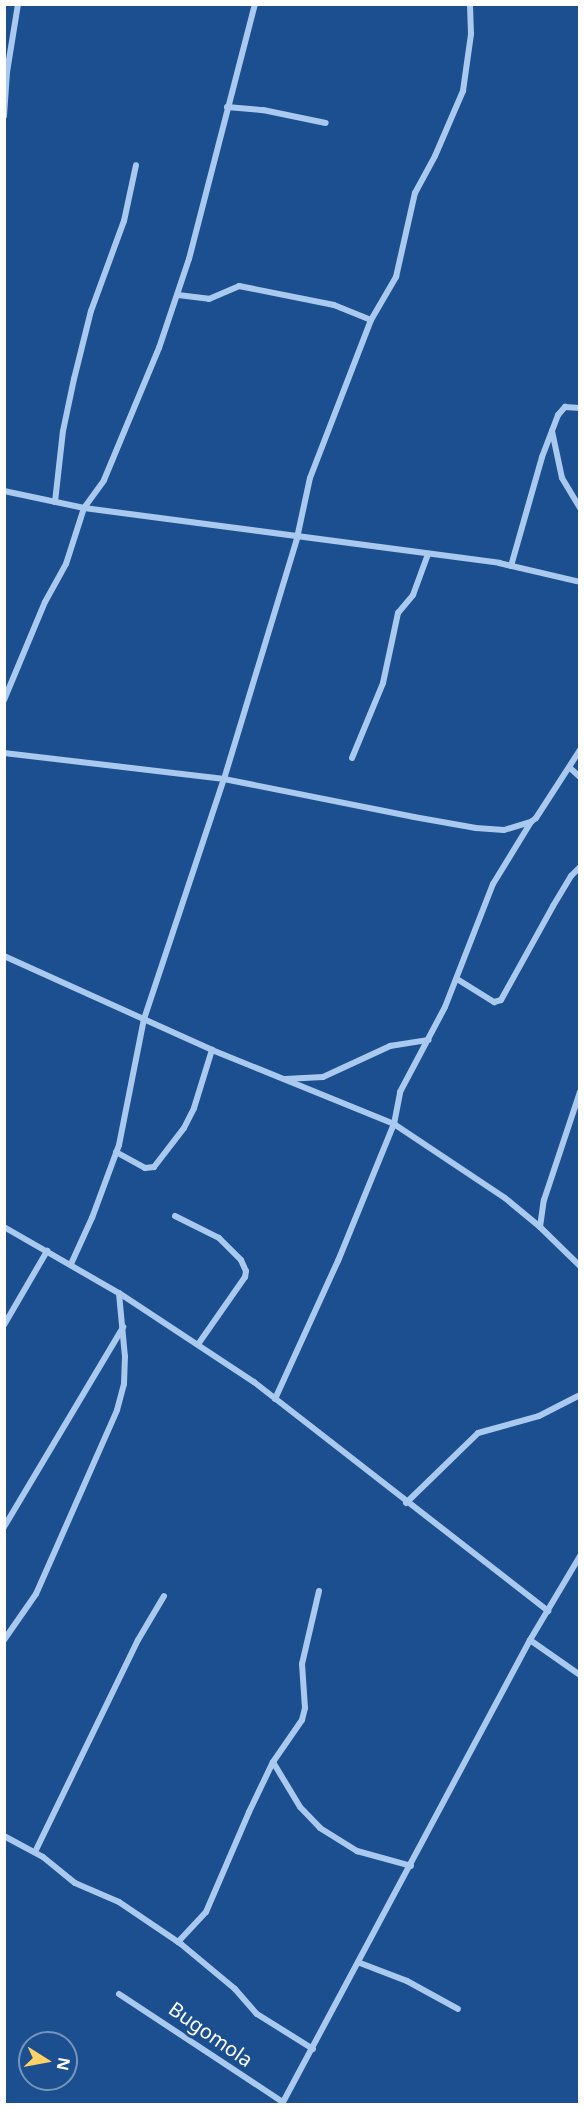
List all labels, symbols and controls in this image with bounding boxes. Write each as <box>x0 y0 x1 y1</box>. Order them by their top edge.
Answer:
street label: Bugomola <box>164 1996 258 2072</box>
north arrow <box>18 2031 78 2091</box>
text: N <box>52 2056 76 2073</box>

